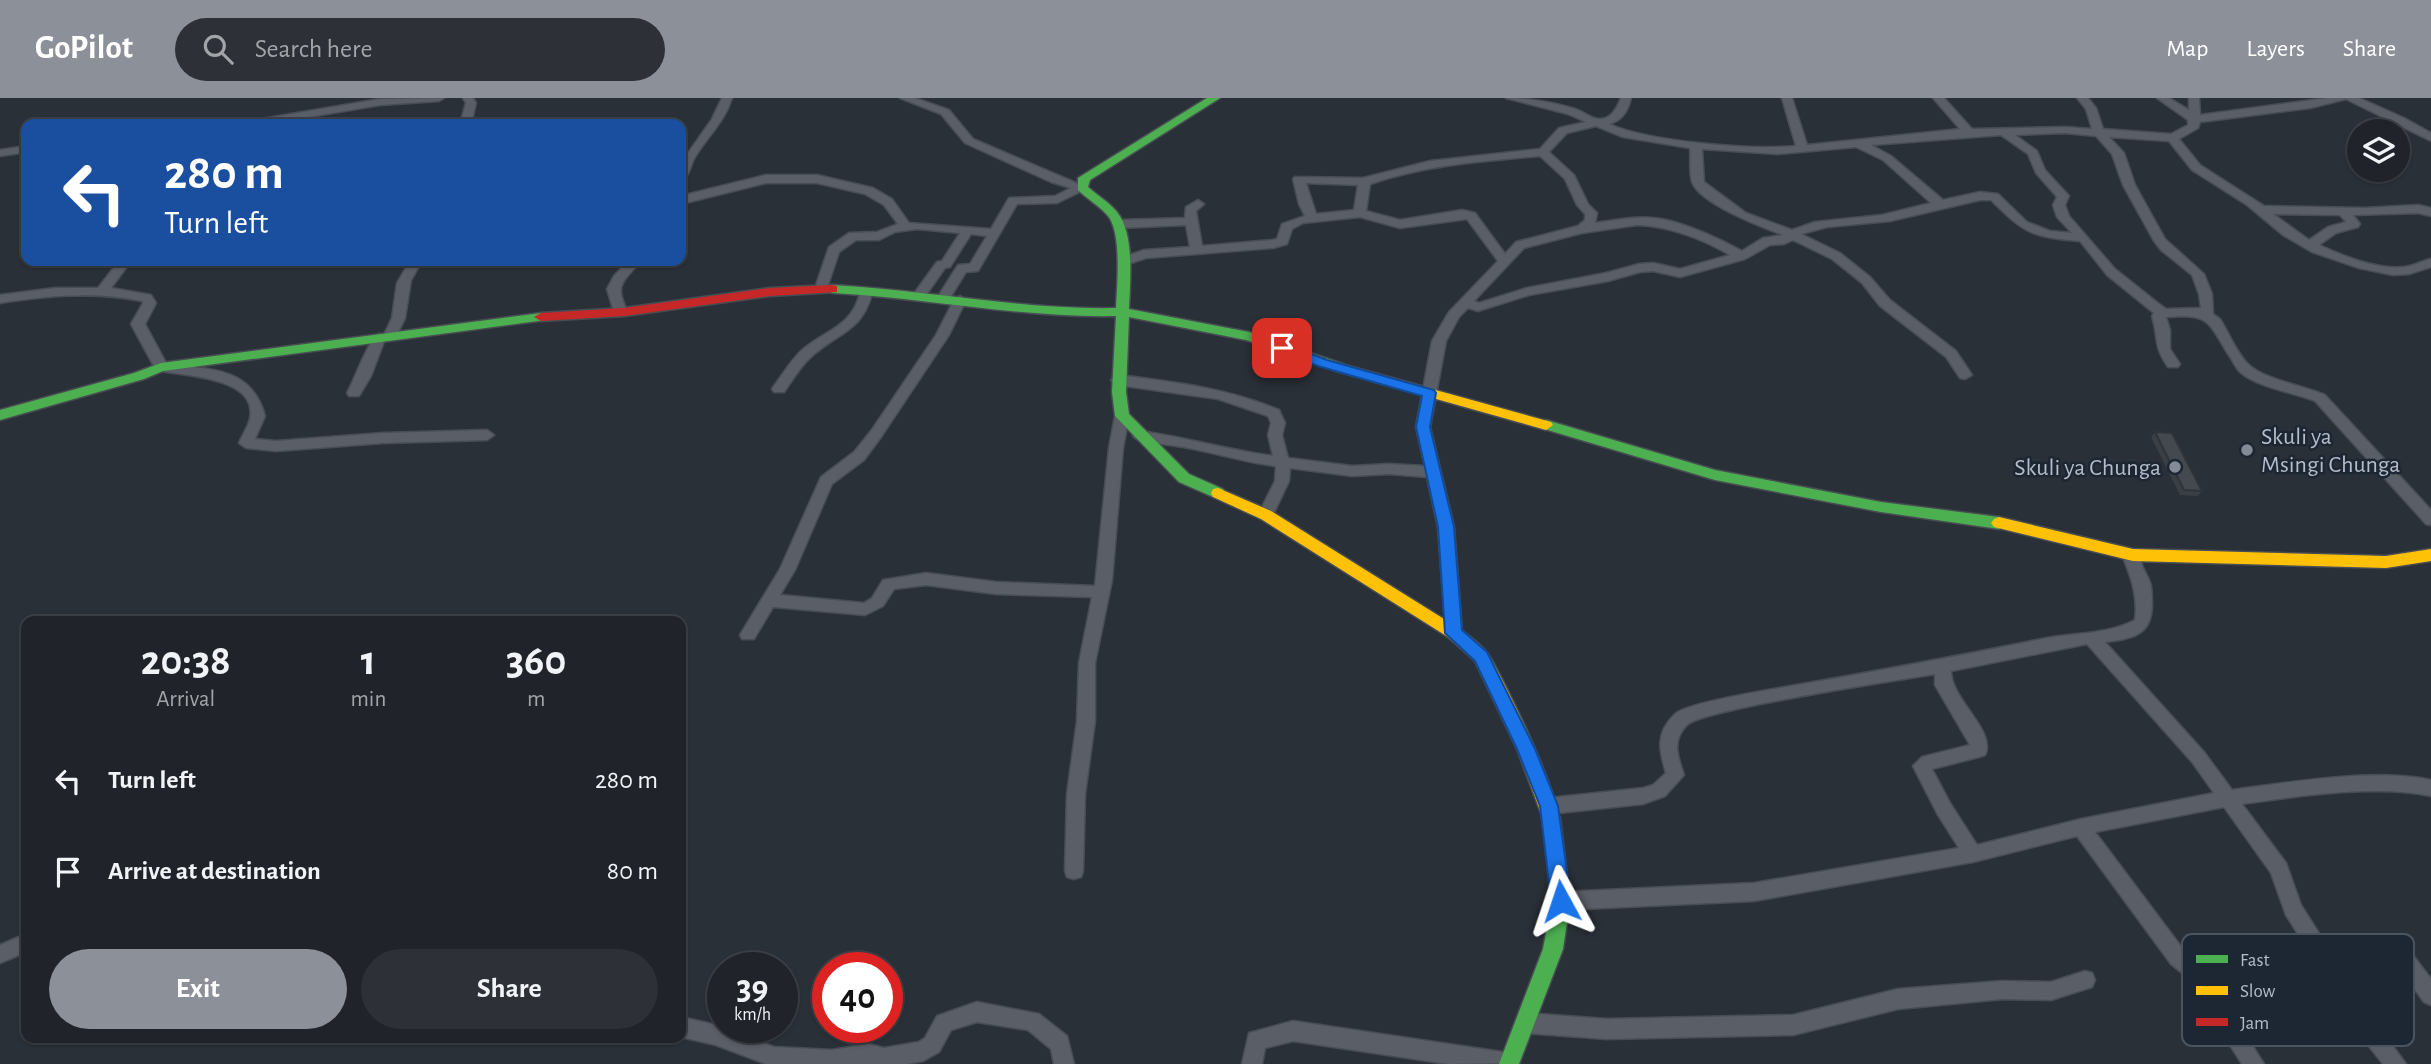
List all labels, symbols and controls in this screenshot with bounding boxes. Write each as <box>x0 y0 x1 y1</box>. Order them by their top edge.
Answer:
search box <box>175 18 665 81</box>
icon: search <box>199 30 237 68</box>
text: GoPilot <box>35 32 133 65</box>
text: Search here <box>255 36 372 62</box>
text: Map <box>2166 37 2208 61</box>
text: Layers <box>2246 37 2305 61</box>
text: Share <box>2343 37 2396 61</box>
map controls <box>2347 119 2410 182</box>
button: layers <box>2347 119 2410 182</box>
icon: left <box>49 147 140 238</box>
text: 280 m <box>164 149 284 198</box>
text: Turn left <box>164 207 268 239</box>
pin <box>1252 318 1312 378</box>
icon: arrive <box>1263 329 1301 367</box>
place label: Skuli ya Msingi Chunga <box>2261 425 2400 477</box>
marker: Skuli ya Msingi Chunga <box>2239 442 2255 458</box>
place label: Skuli ya Chunga <box>2014 456 2161 480</box>
marker: Skuli ya Chunga <box>2167 459 2183 475</box>
text: 20:38 <box>141 640 231 682</box>
text: 1 <box>361 640 376 682</box>
text: 360 <box>506 640 566 682</box>
text: Arrival <box>156 688 215 711</box>
text: min <box>350 688 386 711</box>
text: m <box>527 688 545 711</box>
icon: left <box>49 762 87 800</box>
text: Turn left <box>108 767 196 793</box>
text: 280 m <box>595 767 658 793</box>
icon: arrive <box>49 853 87 891</box>
text: Arrive at destination <box>108 858 321 884</box>
text: 80 m <box>607 858 658 884</box>
position arrow <box>1524 864 1598 938</box>
legend <box>2182 934 2414 1046</box>
button: Exit <box>49 949 347 1029</box>
button: Share <box>361 949 658 1029</box>
text: Fast <box>2240 951 2270 970</box>
speed limit sign: 40 <box>812 952 903 1043</box>
text: 39 <box>736 971 768 1006</box>
text: Slow <box>2240 982 2276 1001</box>
text: km/h <box>734 1006 771 1024</box>
text: Jam <box>2240 1014 2269 1033</box>

